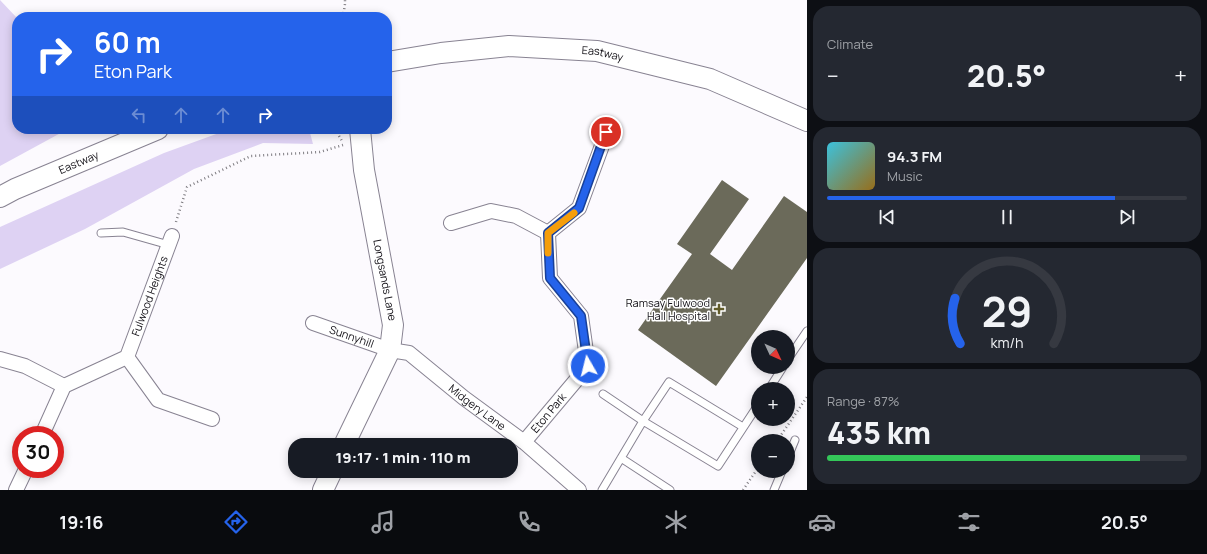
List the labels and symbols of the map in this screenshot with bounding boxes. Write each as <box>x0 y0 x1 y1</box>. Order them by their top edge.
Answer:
street label: Eastway <box>581 42 625 64</box>
pin <box>589 115 623 149</box>
street label: Eastway <box>56 147 101 177</box>
street label: Longsands Lane <box>370 238 401 322</box>
street label: Fulwood Heights <box>127 254 171 338</box>
place label: Ramsay Fulwood Hall Hospital <box>626 295 710 323</box>
marker: Ramsay Fulwood Hall Hospital <box>713 303 725 315</box>
street label: Sunnyhill <box>328 321 376 351</box>
north arrow <box>751 330 795 374</box>
position arrow <box>567 345 609 387</box>
street label: Midgery Lane <box>446 381 510 434</box>
street label: Eton Park <box>527 389 570 436</box>
speed limit sign: 30 <box>12 426 64 478</box>

